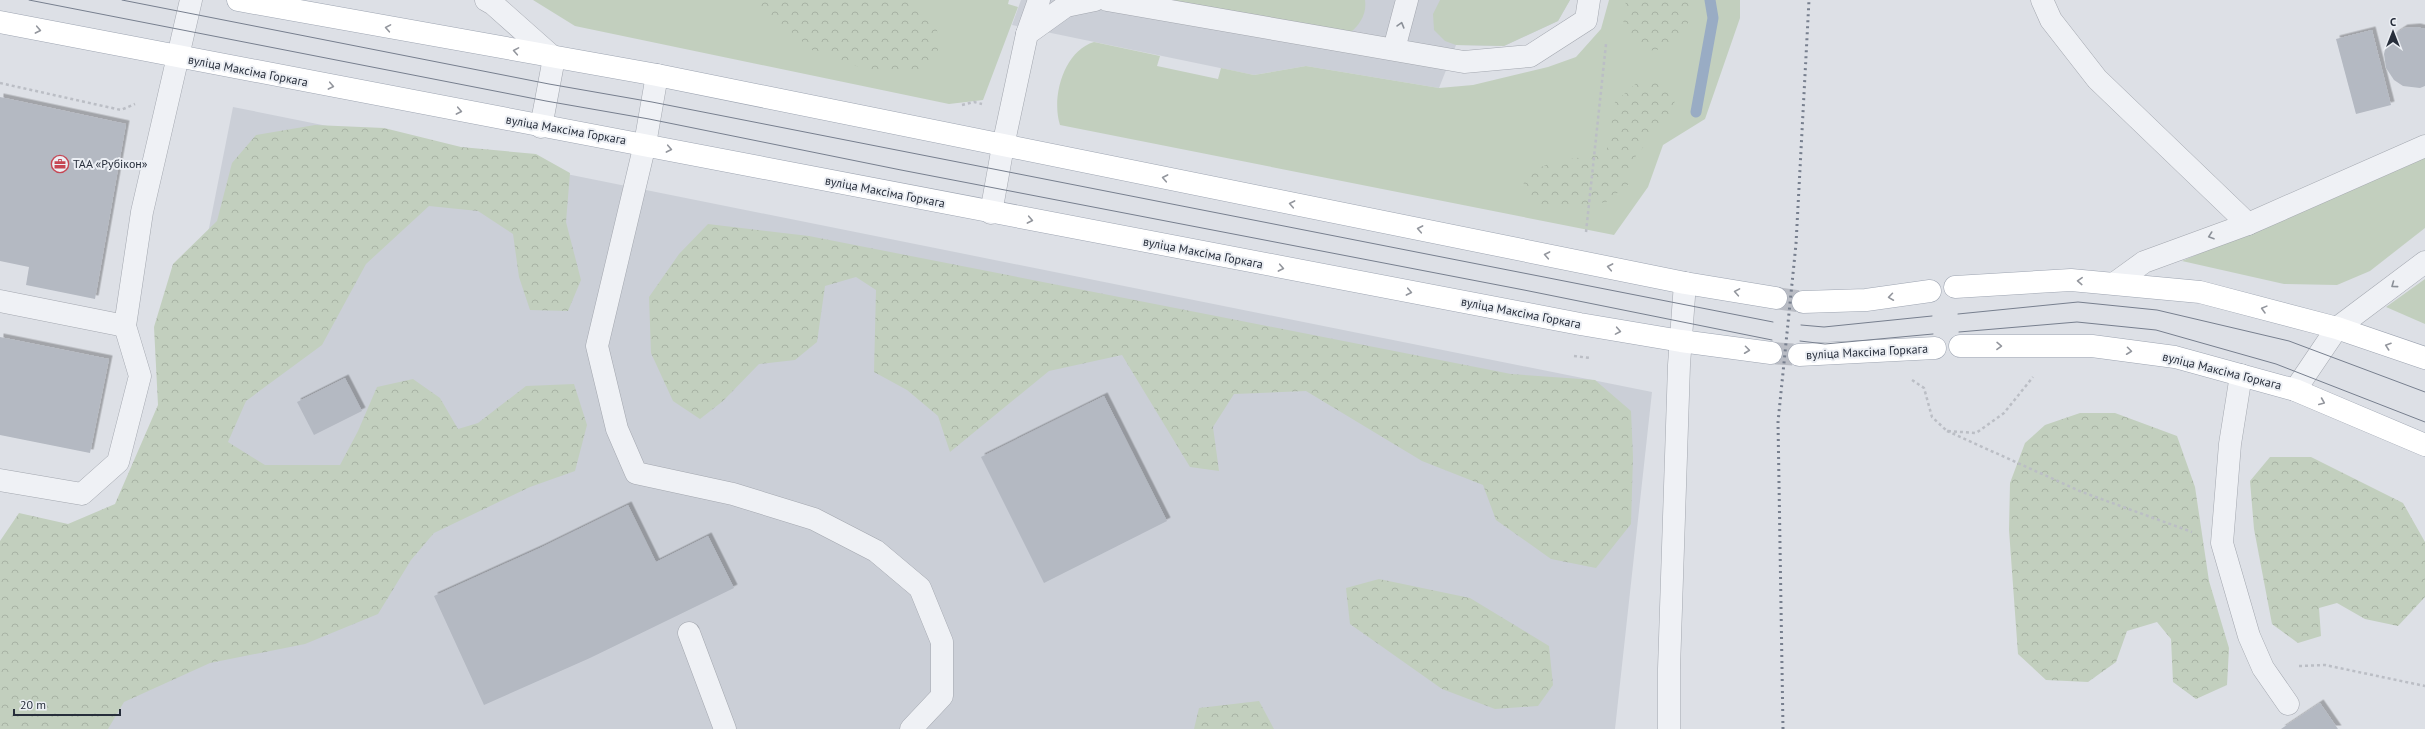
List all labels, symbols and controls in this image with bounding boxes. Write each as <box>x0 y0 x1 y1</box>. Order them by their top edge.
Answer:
north arrow <box>2373 12 2413 52</box>
text: С <box>2390 15 2396 29</box>
one-way arrow <box>1396 21 1404 28</box>
one-way arrow <box>385 24 391 32</box>
one-way arrow <box>35 25 41 33</box>
one-way arrow <box>513 47 519 56</box>
street label: вуліца Максіма Горкага <box>187 52 309 90</box>
one-way arrow <box>328 82 334 90</box>
one-way arrow <box>455 106 462 114</box>
street label: вуліца Максіма Горкага <box>505 112 627 147</box>
one-way arrow <box>666 144 672 153</box>
office icon: ТАА «Рубікон» <box>50 154 70 174</box>
place label: ТАА «Рубікон» <box>73 156 148 171</box>
street label: вуліца Максіма Горкага <box>824 173 946 211</box>
one-way arrow <box>1162 175 1168 183</box>
one-way arrow <box>1289 200 1295 209</box>
one-way arrow <box>1027 215 1033 224</box>
one-way arrow <box>1417 226 1423 234</box>
one-way arrow <box>2208 232 2215 240</box>
street label: вуліца Максіма Горкага <box>1142 234 1264 272</box>
one-way arrow <box>1544 251 1550 260</box>
one-way arrow <box>1278 263 1284 271</box>
one-way arrow <box>1606 264 1613 272</box>
one-way arrow <box>2077 276 2083 285</box>
one-way arrow <box>2391 281 2398 288</box>
one-way arrow <box>1406 287 1412 295</box>
one-way arrow <box>1734 289 1740 297</box>
one-way arrow <box>1888 292 1894 301</box>
street label: вуліца Максіма Горкага <box>1460 294 1582 332</box>
one-way arrow <box>2260 305 2267 314</box>
one-way arrow <box>1615 326 1621 334</box>
street label: вуліца Максіма Горкага <box>1806 341 1928 362</box>
one-way arrow <box>1996 342 2002 350</box>
one-way arrow <box>2385 342 2392 350</box>
one-way arrow <box>1744 345 1750 354</box>
one-way arrow <box>2126 346 2132 355</box>
street label: вуліца Максіма Горкага <box>2161 348 2283 393</box>
one-way arrow <box>2318 397 2325 405</box>
scale bar <box>14 691 120 717</box>
text: 20 m <box>20 697 46 712</box>

